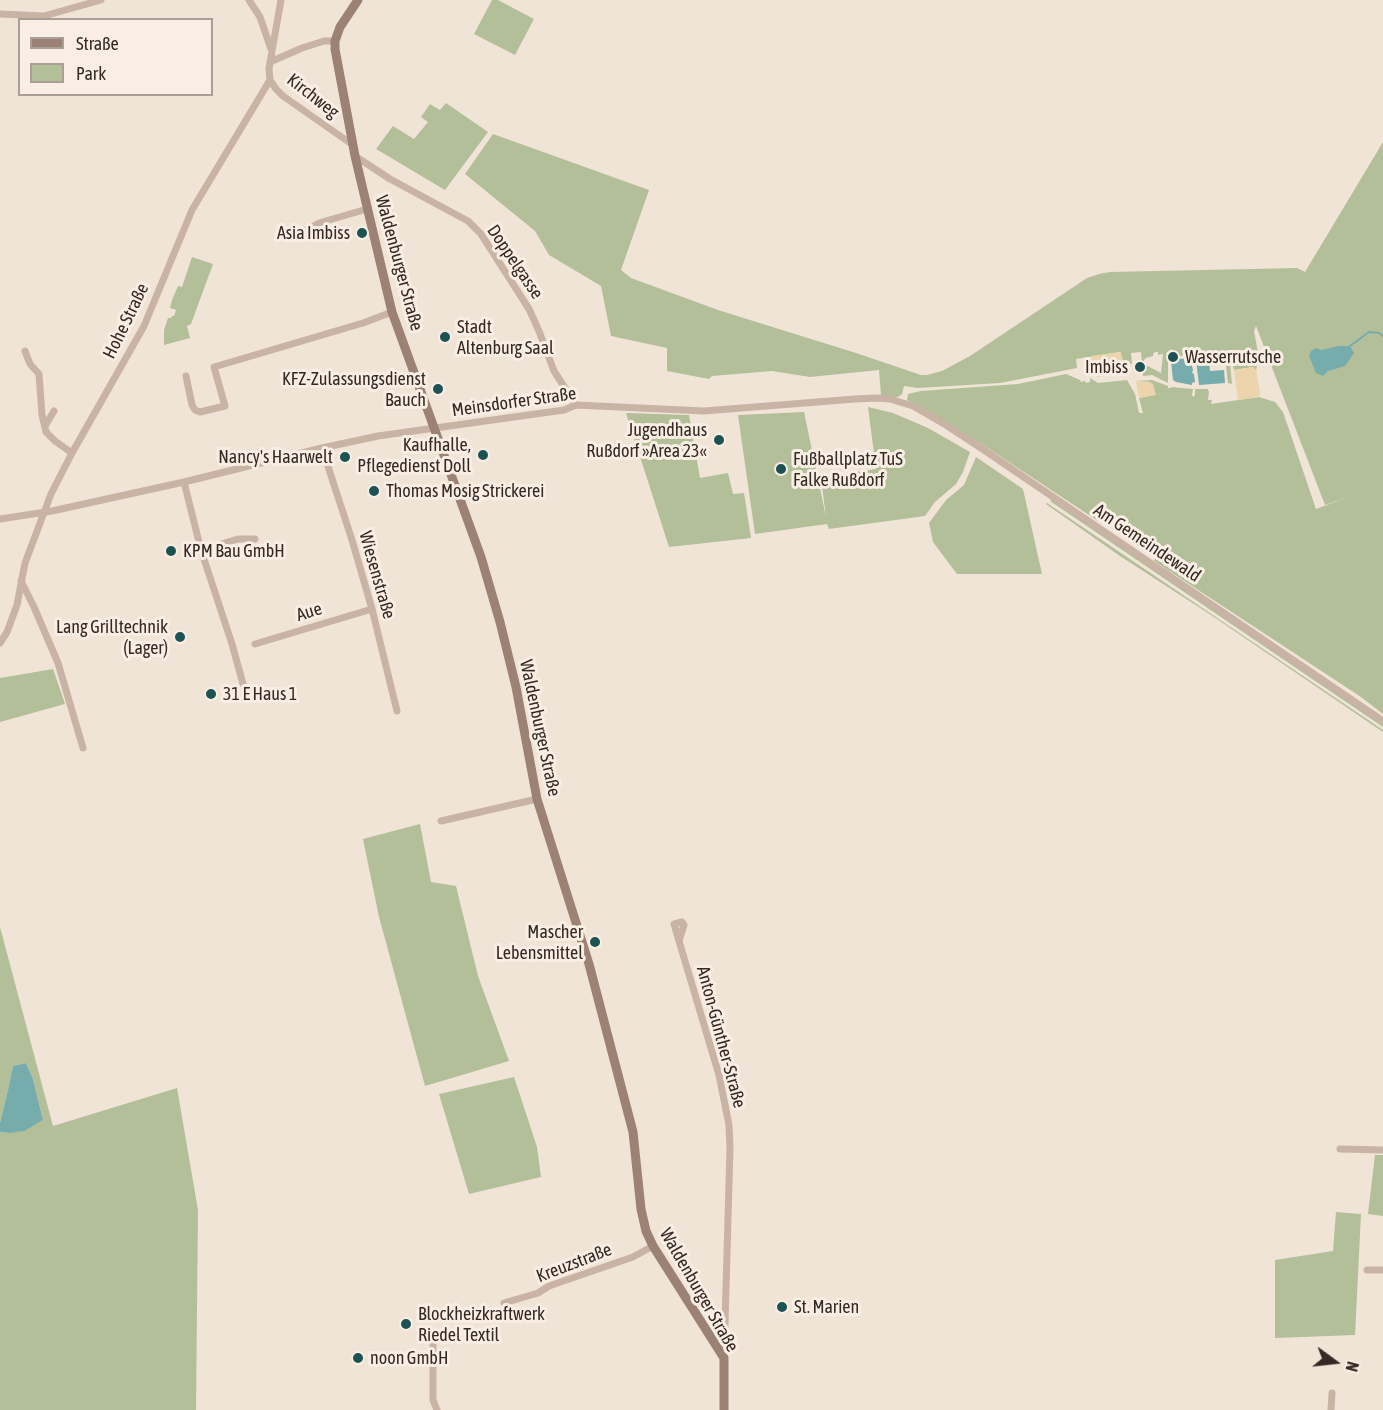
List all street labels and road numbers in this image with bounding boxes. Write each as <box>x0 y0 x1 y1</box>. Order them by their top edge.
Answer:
street label: Kirchweg <box>283 69 343 123</box>
street label: Waldenburger Straße <box>371 193 427 333</box>
street label: Doppelgasse <box>482 221 548 303</box>
street label: Hohe Straße <box>99 280 153 362</box>
street label: Meinsdorfer Straße <box>451 383 577 421</box>
street label: Am Gemeindewald <box>1089 499 1205 587</box>
street label: Wiesenstraße <box>354 529 400 621</box>
street label: Aue <box>294 598 324 626</box>
street label: Waldenburger Straße <box>515 658 565 798</box>
street label: Anton-Günther-Straße <box>692 964 750 1110</box>
street label: Waldenburger Straße <box>655 1224 743 1356</box>
street label: Kreuzstraße <box>533 1239 615 1287</box>

